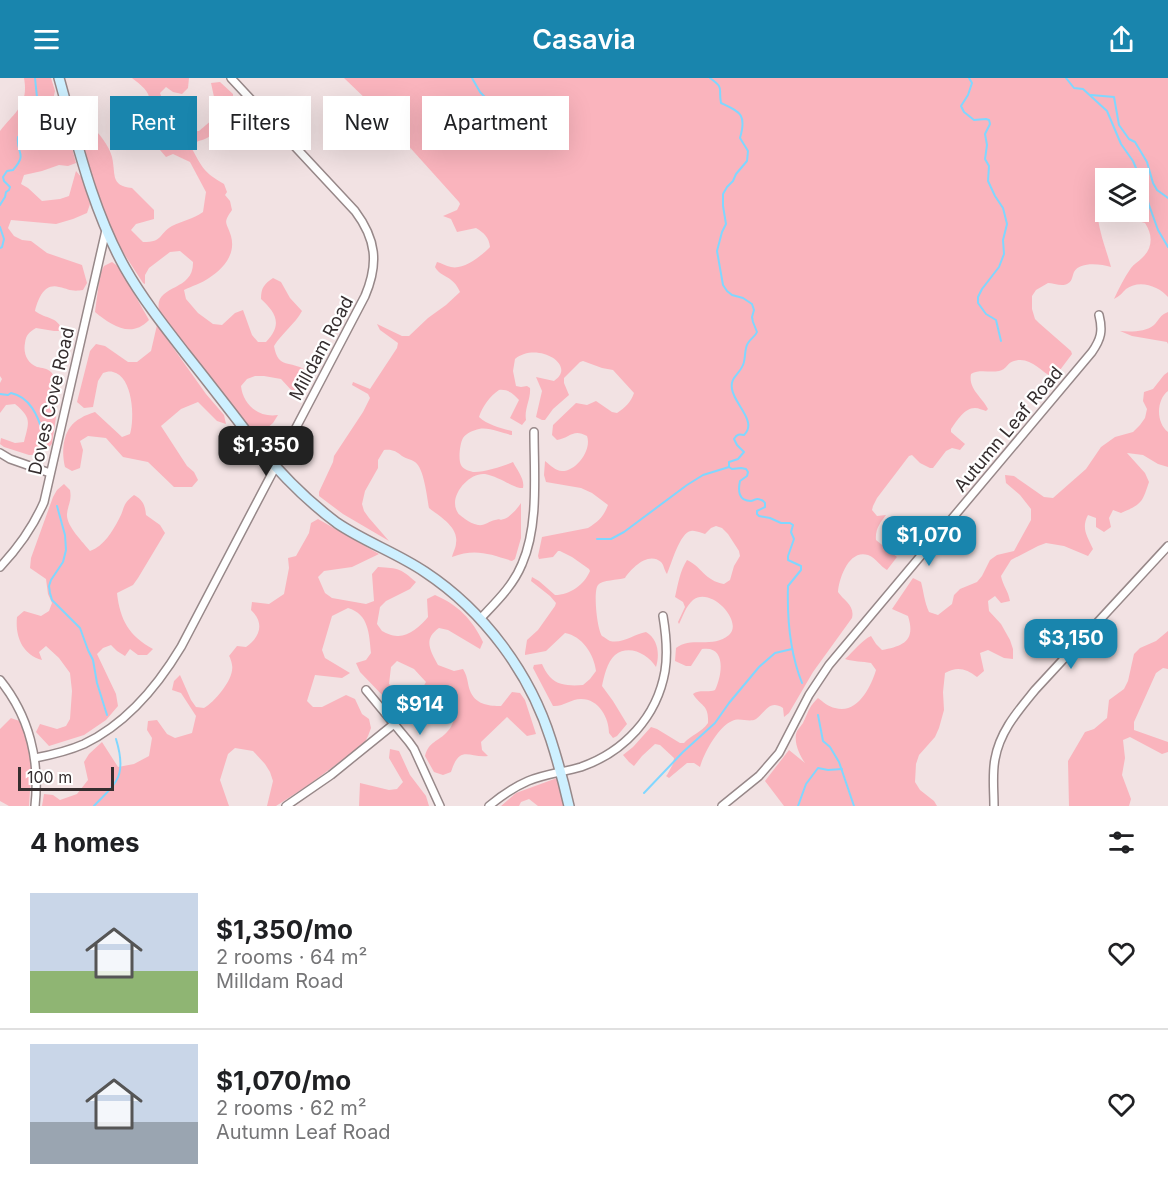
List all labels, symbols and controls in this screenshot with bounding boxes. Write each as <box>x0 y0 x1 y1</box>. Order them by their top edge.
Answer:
icon: menu <box>30 23 63 56</box>
text: Casavia <box>532 23 636 56</box>
icon: share <box>1105 23 1138 56</box>
chip: Buy <box>18 96 98 150</box>
chip: Rent <box>110 96 197 150</box>
chip: Filters <box>209 96 311 150</box>
chip: New <box>323 96 410 150</box>
chip: Apartment <box>422 96 569 150</box>
map controls <box>1095 168 1149 222</box>
button: layers <box>1095 168 1149 222</box>
street label: Milldam Road <box>285 292 357 404</box>
street label: Doves Cove Road <box>24 325 78 477</box>
street label: Autumn Leaf Road <box>949 362 1067 496</box>
pin: $1,350 <box>217 426 315 477</box>
text: $1,350 <box>232 433 300 457</box>
pin: $1,070 <box>880 516 978 567</box>
text: $1,070 <box>896 523 962 547</box>
pin: $3,150 <box>1022 619 1120 670</box>
text: $3,150 <box>1038 626 1104 650</box>
pin: $914 <box>384 685 456 736</box>
text: $914 <box>396 692 444 716</box>
scale bar <box>18 764 114 792</box>
text: 100 m <box>27 767 72 787</box>
icon: filters <box>1105 826 1138 859</box>
text: 4 homes <box>30 827 140 858</box>
text: $1,350/mo <box>216 914 353 945</box>
icon: home <box>78 917 150 989</box>
icon: heart <box>1105 937 1138 970</box>
text: 2 rooms · 64 m² <box>216 945 367 969</box>
text: Milldam Road <box>216 969 343 993</box>
text: $1,070/mo <box>216 1065 351 1096</box>
icon: home <box>78 1068 150 1140</box>
icon: heart <box>1105 1088 1138 1121</box>
text: 2 rooms · 62 m² <box>216 1096 367 1120</box>
text: Autumn Leaf Road <box>216 1120 391 1144</box>

